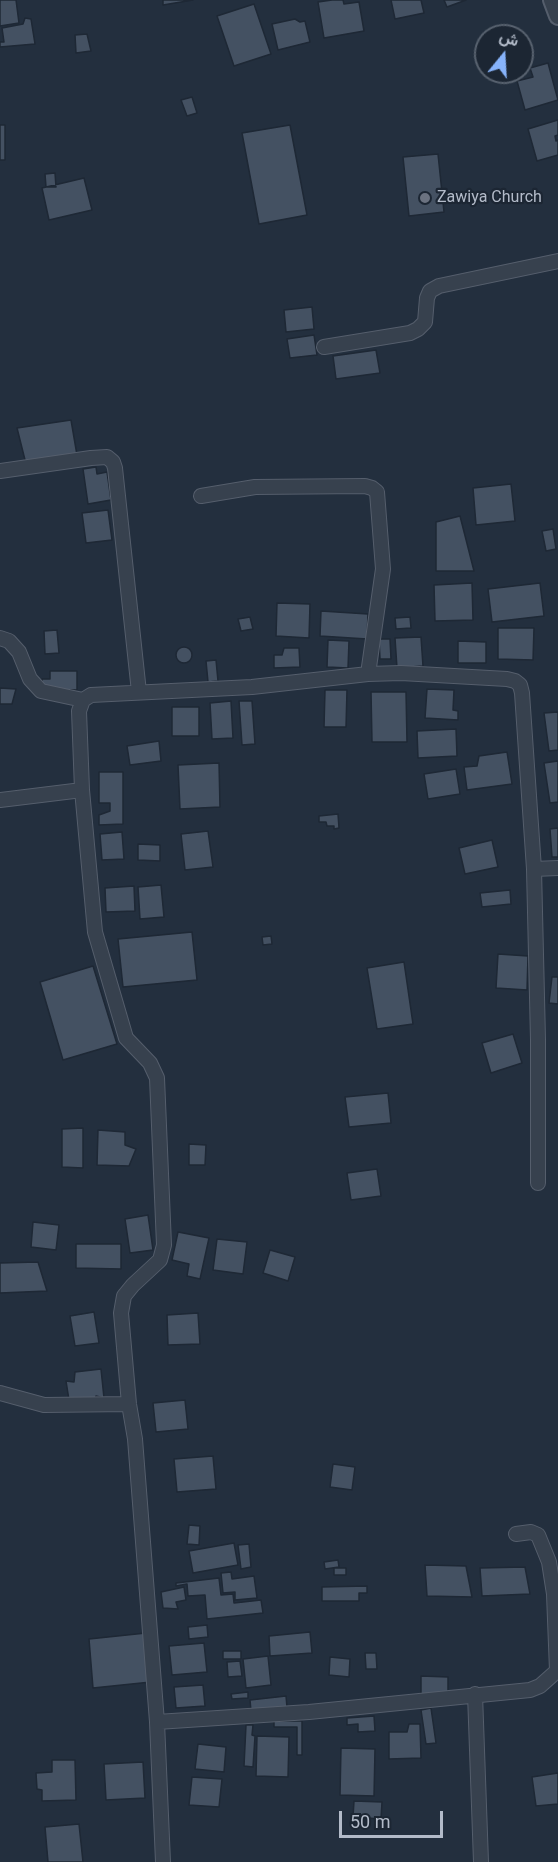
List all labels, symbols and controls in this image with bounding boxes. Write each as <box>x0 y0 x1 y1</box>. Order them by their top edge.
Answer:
north arrow <box>474 24 534 84</box>
text: ش <box>497 26 521 50</box>
place label: Zawiya Church <box>437 188 542 208</box>
marker: Zawiya Church <box>418 191 432 205</box>
scale bar <box>342 1799 446 1837</box>
text: 50 m <box>350 1811 390 1832</box>

